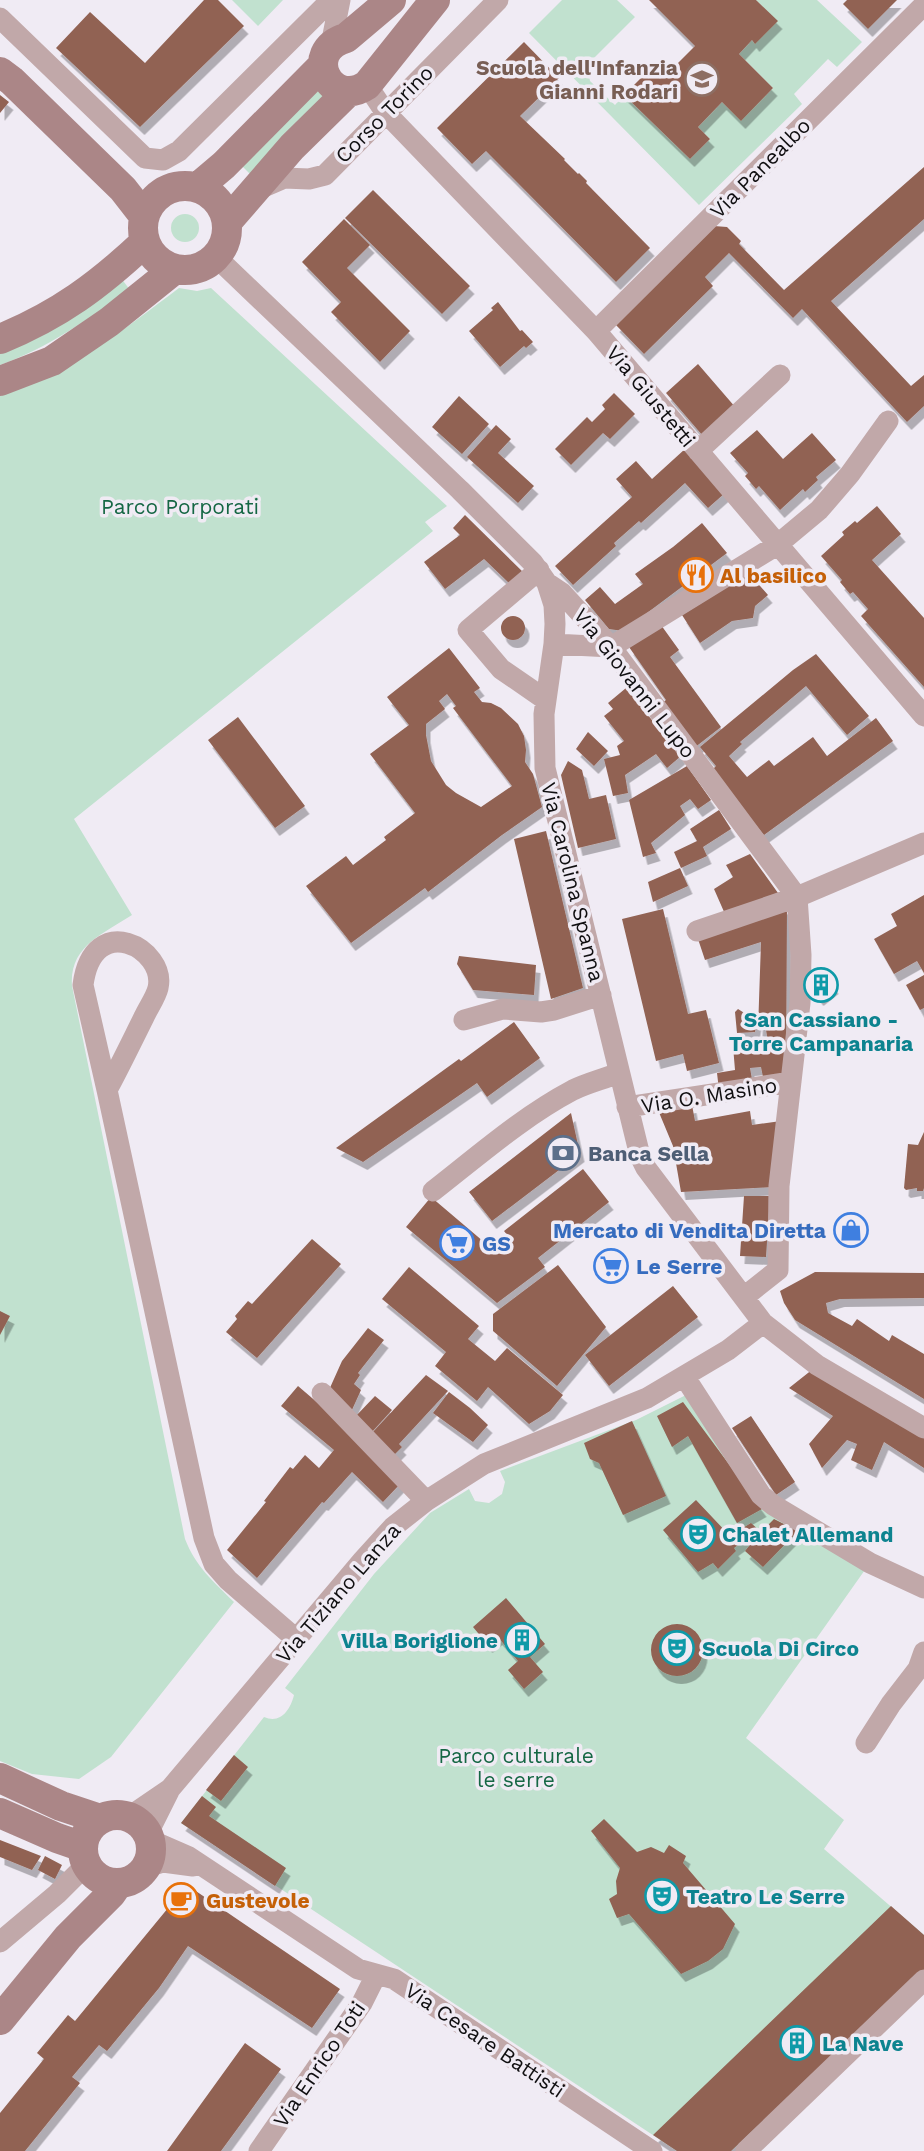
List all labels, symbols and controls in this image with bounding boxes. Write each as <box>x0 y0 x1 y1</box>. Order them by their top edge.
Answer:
place label: Scuola dell'Infanzia Gianni Rodari <box>476 55 679 104</box>
street label: Corso Torino <box>330 60 438 168</box>
school or university icon: Scuola dell'Infanzia Gianni Rodari <box>683 60 721 98</box>
street label: Via Panealbo <box>705 113 815 223</box>
street label: Via Giustetti <box>601 340 701 452</box>
park label: Parco Porporati <box>101 494 259 519</box>
restaurant icon: Al basilico <box>677 556 715 594</box>
place label: Al basilico <box>720 563 827 588</box>
street label: Via Giovanni Lupo <box>569 603 701 763</box>
street label: Via Carolina Spanna <box>536 780 610 984</box>
building icon: San Cassiano - Torre Campanaria <box>802 966 840 1004</box>
place label: San Cassiano - Torre Campanaria <box>729 1007 914 1056</box>
street label: Via O. Masino <box>639 1072 779 1118</box>
bank icon: Banca Sella <box>544 1134 582 1172</box>
place label: Banca Sella <box>588 1141 710 1166</box>
shop icon: Mercato di Vendita Diretta <box>832 1211 870 1249</box>
place label: Mercato di Vendita Diretta <box>553 1218 827 1243</box>
supermarket icon: GS <box>438 1224 476 1262</box>
place label: GS <box>482 1231 511 1256</box>
supermarket icon: Le Serre <box>592 1247 630 1285</box>
place label: Le Serre <box>636 1254 722 1279</box>
theatre icon: Chalet Allemand <box>679 1515 717 1553</box>
street label: Via Tiziano Lanza <box>270 1518 406 1668</box>
place label: Chalet Allemand <box>722 1522 893 1547</box>
building icon: Villa Boriglione <box>503 1621 541 1659</box>
place label: Villa Boriglione <box>341 1628 498 1653</box>
theatre icon: Scuola Di Circo <box>658 1629 696 1667</box>
place label: Scuola Di Circo <box>702 1636 859 1661</box>
park label: Parco culturale le serre <box>438 1743 594 1792</box>
theatre icon: Teatro Le Serre <box>643 1877 681 1915</box>
cafe icon: Gustevole <box>162 1881 200 1919</box>
place label: Teatro Le Serre <box>686 1884 845 1909</box>
place label: Gustevole <box>206 1888 310 1913</box>
street label: Via Cesare Battisti <box>400 1977 570 2103</box>
street label: Via Enrico Toti <box>268 1996 370 2132</box>
building icon: La Nave <box>778 2024 816 2062</box>
place label: La Nave <box>822 2031 904 2056</box>

